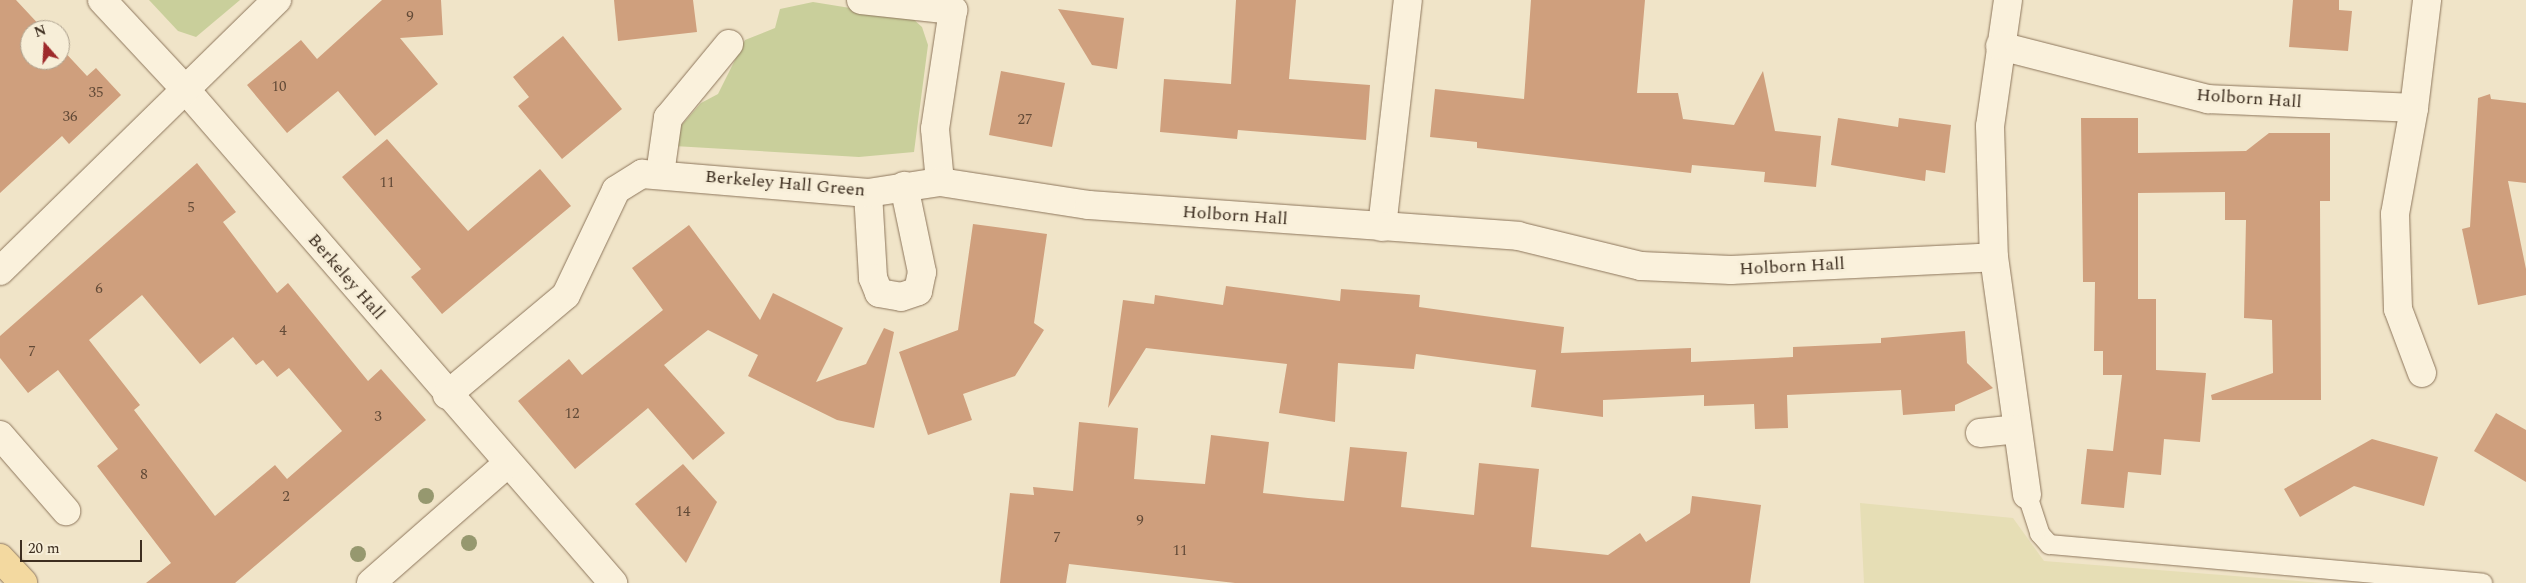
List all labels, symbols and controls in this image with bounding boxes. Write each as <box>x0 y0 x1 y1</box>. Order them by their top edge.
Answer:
house number: 9 <box>406 8 414 26</box>
north arrow <box>20 20 70 70</box>
text: N <box>31 20 49 43</box>
house number: 10 <box>272 78 286 96</box>
house number: 35 <box>89 84 103 102</box>
street label: Holborn Hall <box>2196 85 2302 113</box>
house number: 36 <box>63 108 77 126</box>
house number: 27 <box>1018 111 1032 129</box>
street label: Berkeley Hall Green <box>704 166 866 202</box>
house number: 11 <box>380 174 394 192</box>
house number: 5 <box>187 199 195 217</box>
street label: Holborn Hall <box>1182 202 1288 230</box>
street label: Berkeley Hall <box>303 229 389 325</box>
street label: Holborn Hall <box>1739 253 1845 281</box>
house number: 6 <box>95 280 103 298</box>
house number: 4 <box>279 322 287 340</box>
house number: 7 <box>28 343 36 361</box>
house number: 12 <box>565 405 579 423</box>
house number: 3 <box>374 408 382 426</box>
house number: 8 <box>140 466 148 484</box>
house number: 2 <box>282 488 290 506</box>
house number: 14 <box>676 503 690 521</box>
house number: 9 <box>1136 512 1144 530</box>
house number: 7 <box>1053 529 1061 547</box>
scale bar <box>22 530 145 562</box>
text: 20 m <box>28 537 60 560</box>
house number: 11 <box>1173 542 1187 560</box>

